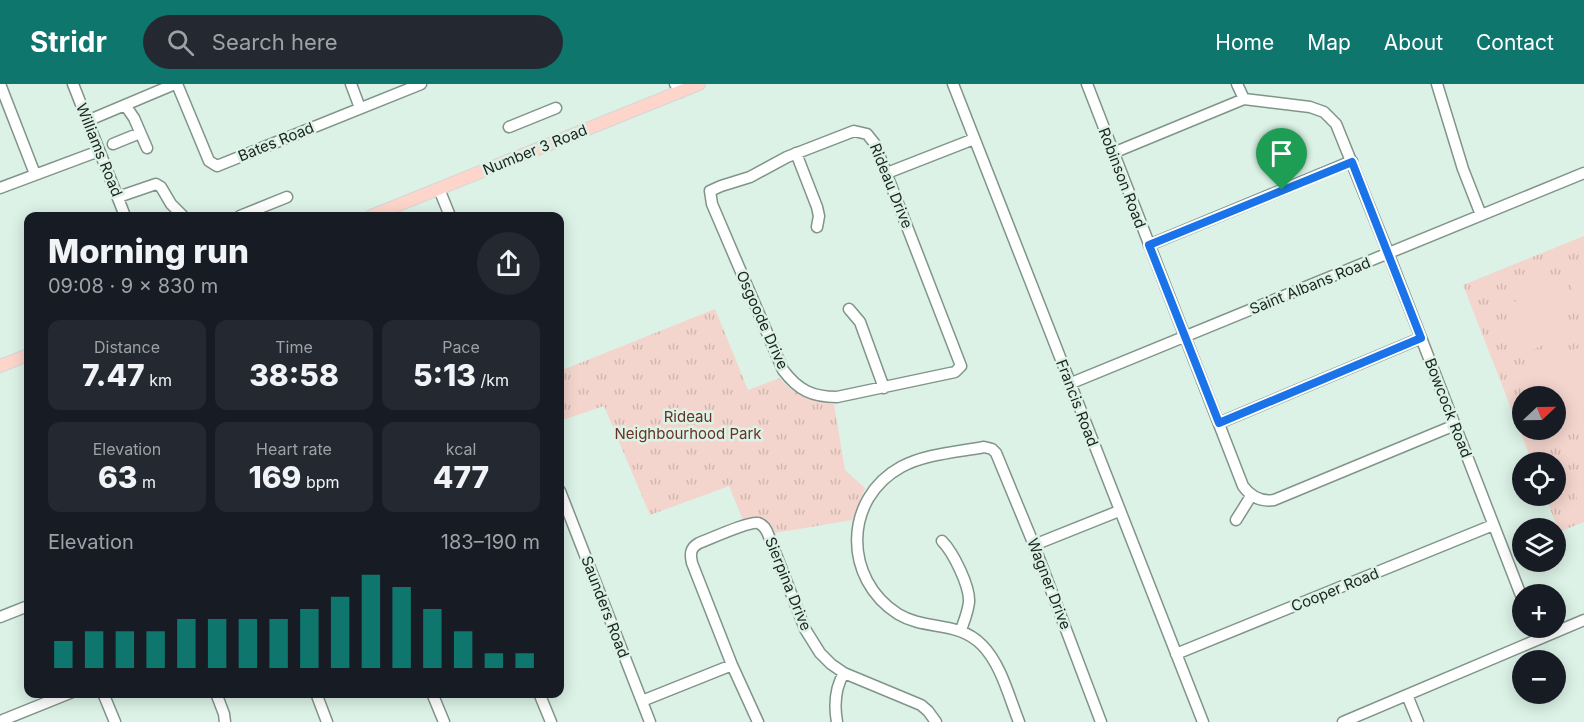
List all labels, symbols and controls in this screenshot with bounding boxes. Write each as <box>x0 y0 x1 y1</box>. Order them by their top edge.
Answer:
search box <box>143 15 563 69</box>
text: Stridr <box>30 25 107 59</box>
icon: search <box>164 26 197 59</box>
text: Search here <box>212 29 338 55</box>
text: Home <box>1215 30 1274 55</box>
text: Map <box>1307 30 1351 55</box>
text: About <box>1384 30 1443 55</box>
text: Contact <box>1476 30 1554 55</box>
street label: Williams Road <box>72 100 127 199</box>
street label: Bates Road <box>235 118 316 165</box>
street label: Number 3 Road <box>480 120 590 179</box>
street label: Robinson Road <box>1095 125 1150 231</box>
pin <box>1256 128 1307 190</box>
icon: arrive <box>1265 137 1298 170</box>
street label: Rideau Drive <box>866 140 917 231</box>
text: Morning run <box>48 231 249 271</box>
button: share <box>477 232 540 295</box>
street label: Saint Albans Road <box>1247 253 1373 318</box>
street label: Osgoode Drive <box>732 268 793 372</box>
text: 09:08 · 9 × 830 m <box>48 274 218 298</box>
text: Distance <box>94 337 160 357</box>
text: Time <box>275 337 313 357</box>
text: Pace <box>442 337 480 357</box>
street label: Bowcock Road <box>1421 355 1476 460</box>
text: 7.47 <box>82 357 145 393</box>
text: 38:58 <box>249 357 339 393</box>
text: 5:13 <box>413 357 476 393</box>
street label: Francis Road <box>1052 357 1103 449</box>
text: km <box>145 370 172 390</box>
text: /km <box>476 370 509 390</box>
north arrow <box>1512 386 1566 440</box>
map controls <box>1512 386 1566 704</box>
park label: Rideau Neighbourhood Park <box>614 407 762 443</box>
text: Elevation <box>93 439 161 459</box>
text: Heart rate <box>256 439 332 459</box>
text: kcal <box>446 439 476 459</box>
button: locate <box>1512 452 1566 506</box>
text: 63 <box>98 459 138 495</box>
text: 169 <box>248 459 301 495</box>
text: 477 <box>433 459 489 495</box>
text: m <box>138 472 156 492</box>
text: bpm <box>301 472 340 492</box>
button: layers <box>1512 518 1566 572</box>
text: Elevation <box>48 530 134 554</box>
text: 183–190 m <box>441 530 540 554</box>
street label: Sierpina Drive <box>761 534 816 633</box>
street label: Wagner Drive <box>1023 535 1076 632</box>
street label: Saunders Road <box>577 553 634 660</box>
street label: Cooper Road <box>1288 563 1381 616</box>
button: + <box>1512 584 1566 638</box>
button: − <box>1512 650 1566 704</box>

